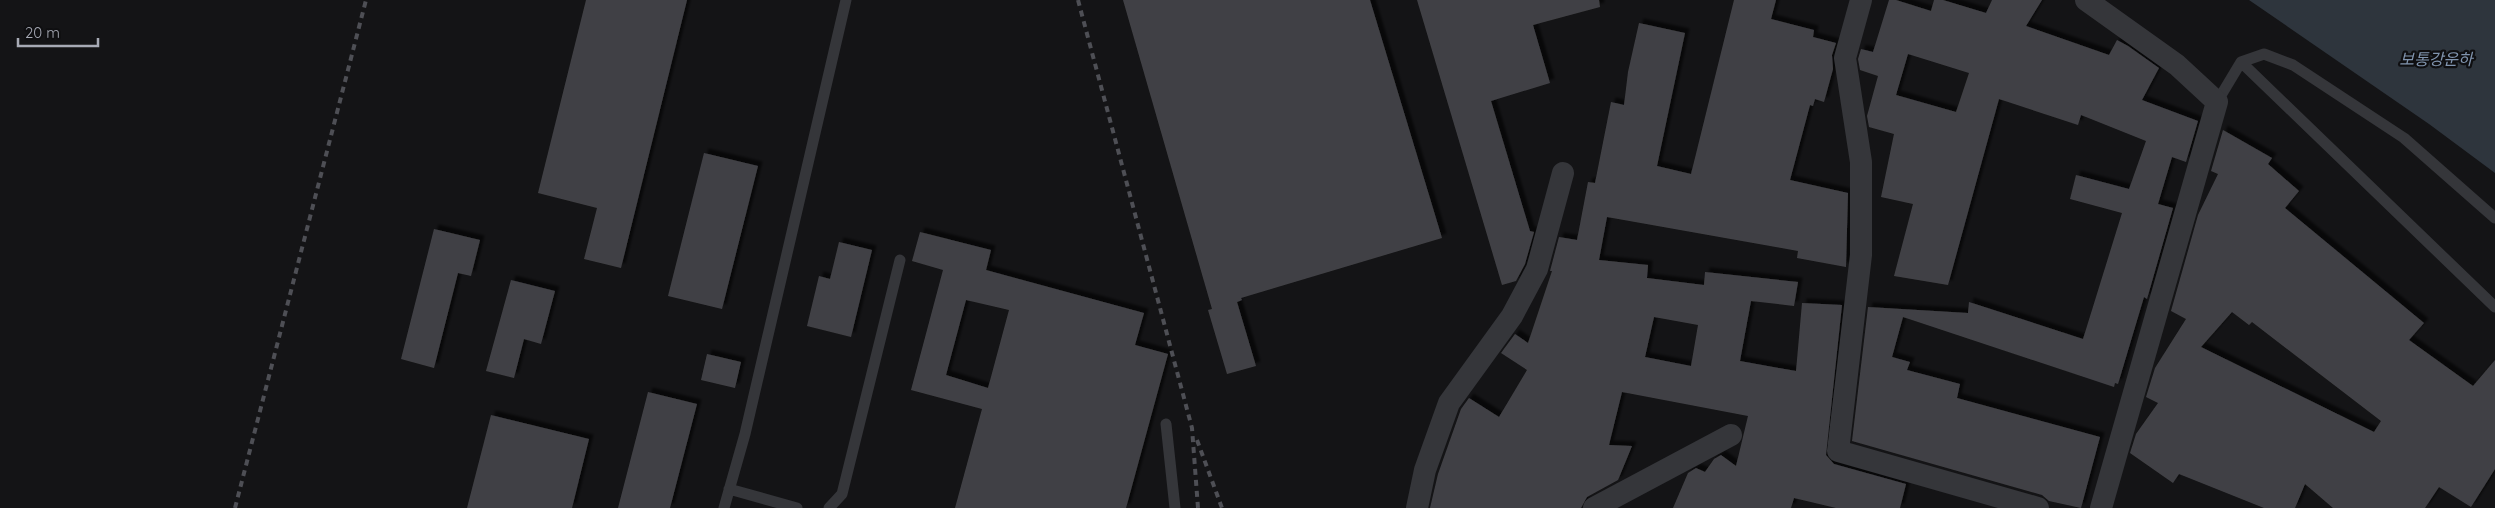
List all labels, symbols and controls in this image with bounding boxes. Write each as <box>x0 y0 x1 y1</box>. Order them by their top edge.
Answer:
scale bar <box>18 15 98 47</box>
text: 20 m <box>25 23 60 42</box>
water label: 보통강운하 <box>2399 49 2475 69</box>

